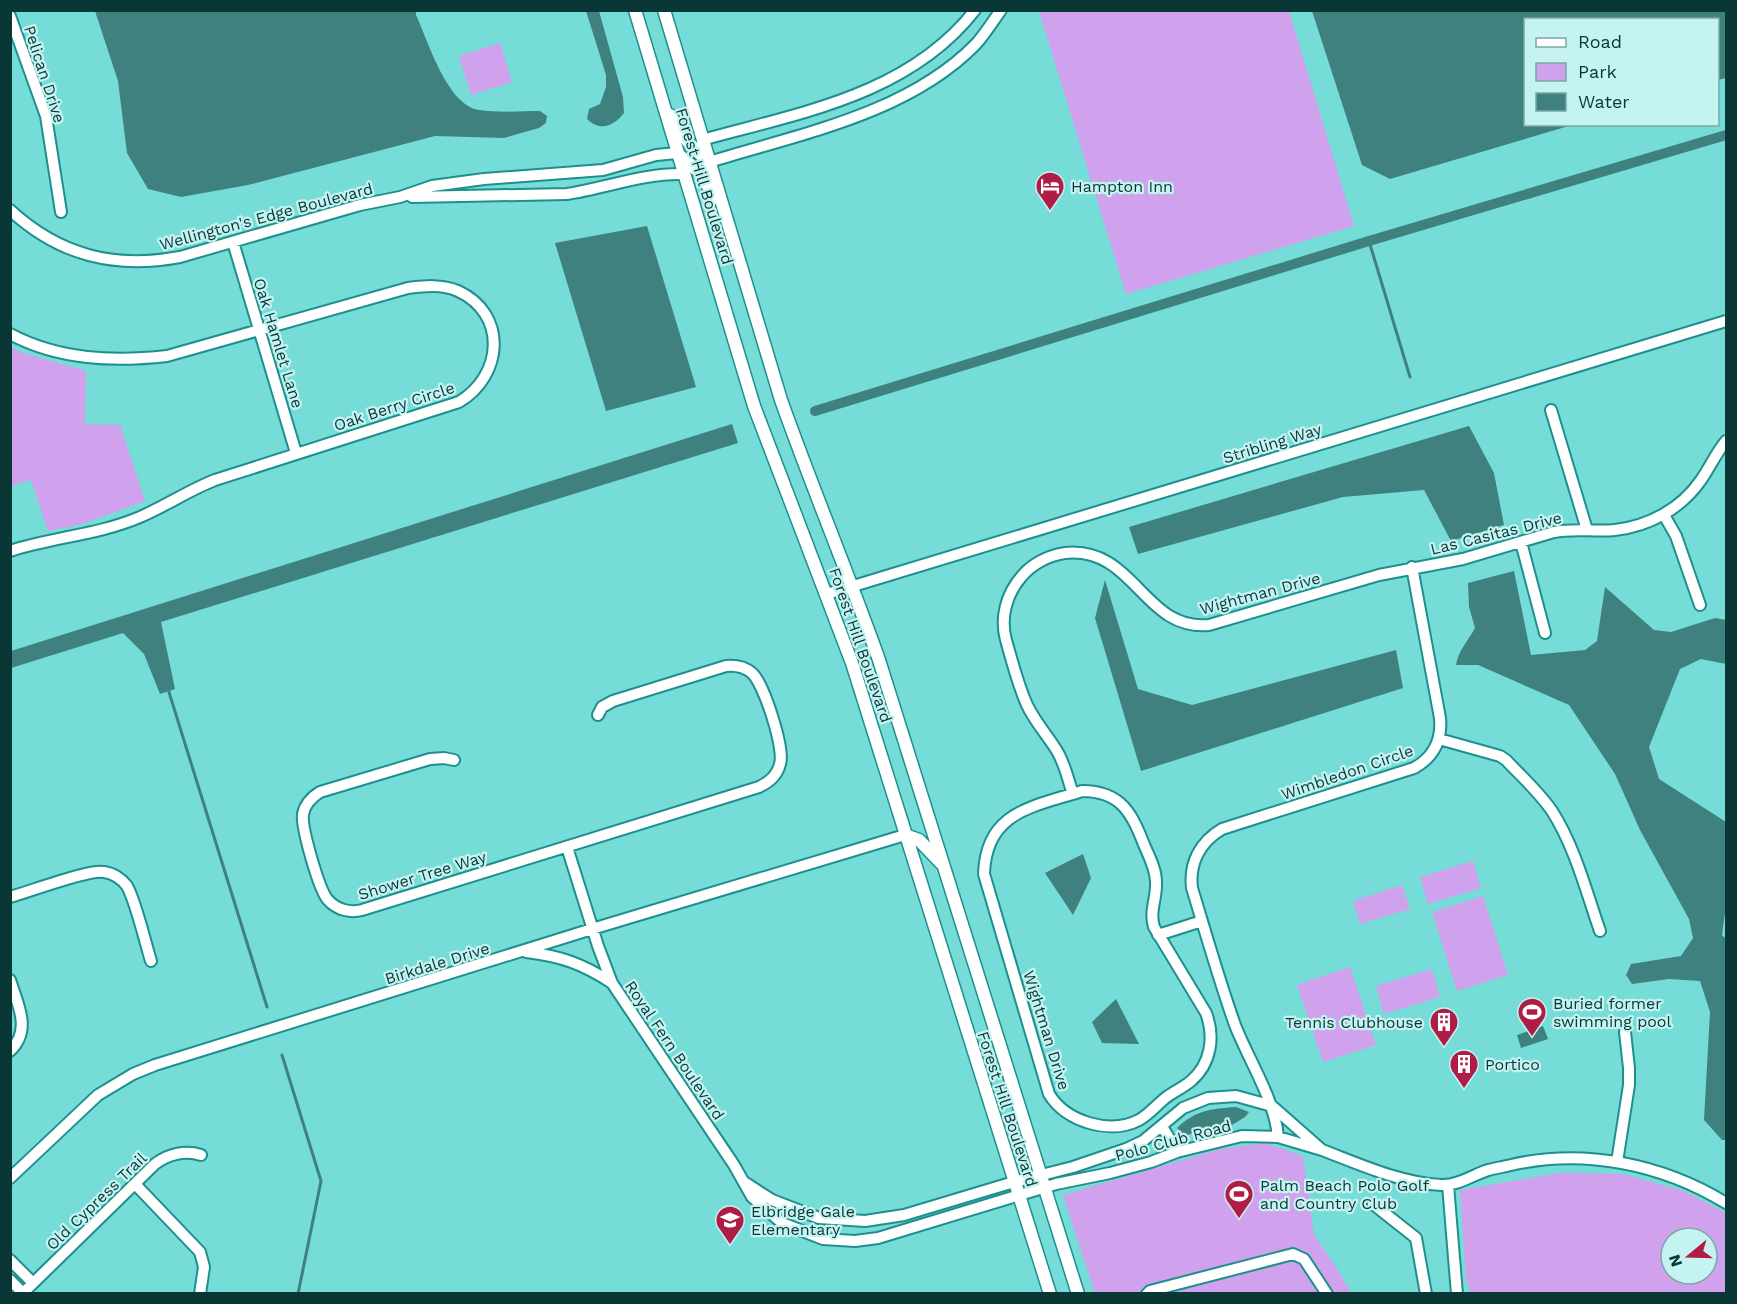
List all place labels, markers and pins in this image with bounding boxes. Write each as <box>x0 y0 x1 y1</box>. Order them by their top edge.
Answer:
hotel icon: Hampton Inn <box>1034 170 1066 212</box>
place label: Hampton Inn <box>1071 177 1173 196</box>
place label: Buried former swimming pool <box>1553 994 1671 1031</box>
sports icon: Buried former swimming pool <box>1516 996 1548 1038</box>
building icon: Tennis Clubhouse <box>1428 1006 1460 1048</box>
place label: Tennis Clubhouse <box>1285 1013 1423 1032</box>
building icon: Portico <box>1448 1048 1480 1090</box>
place label: Portico <box>1485 1055 1540 1074</box>
place label: Palm Beach Polo Golf and Country Club <box>1260 1176 1430 1213</box>
sports icon: Palm Beach Polo Golf and Country Club <box>1223 1178 1255 1220</box>
place label: Elbridge Gale Elementary <box>751 1202 855 1239</box>
school or university icon: Elbridge Gale Elementary <box>714 1204 746 1246</box>

